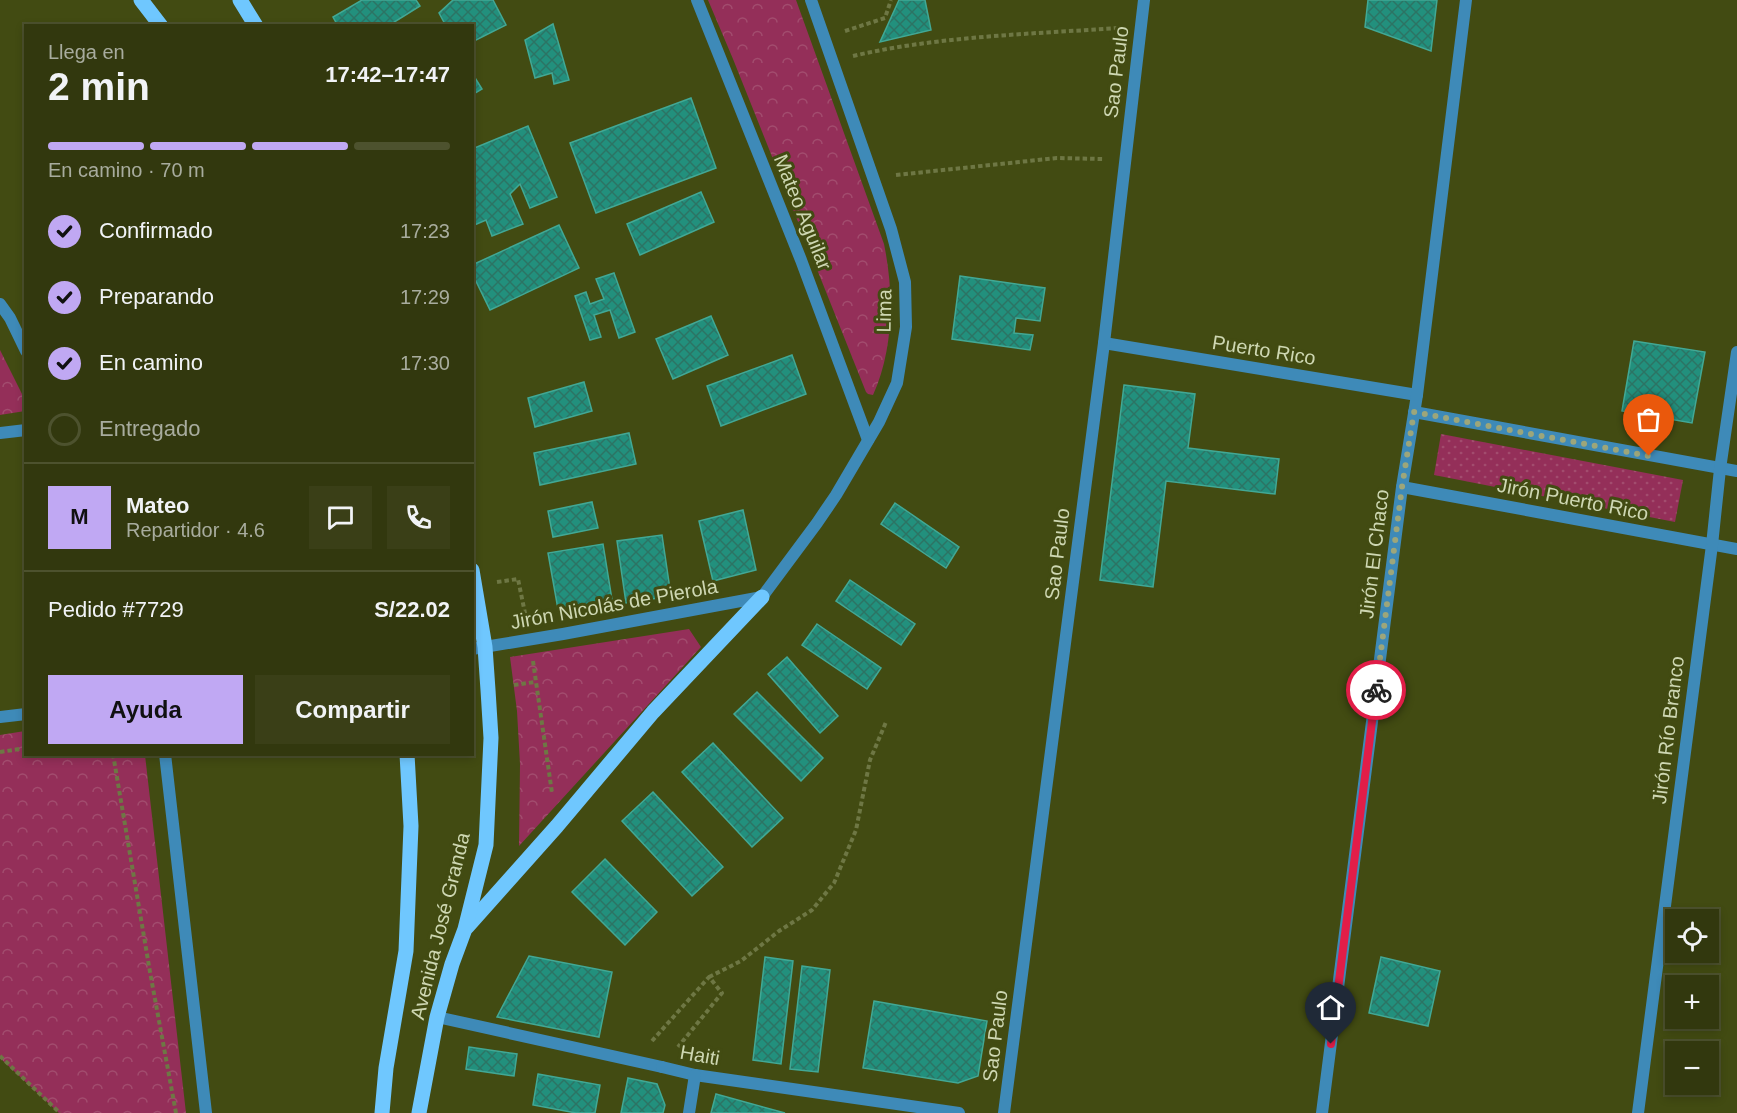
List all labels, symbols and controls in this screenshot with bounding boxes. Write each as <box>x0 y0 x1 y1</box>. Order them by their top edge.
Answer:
street label: Sao Paulo <box>1099 25 1133 119</box>
text: Llega en <box>48 41 125 63</box>
text: 17:42–17:47 <box>325 62 450 87</box>
text: 2 min <box>48 65 150 108</box>
street label: Mateo Aguilar <box>770 151 836 273</box>
text: En camino · 70 m <box>48 159 205 181</box>
icon: check <box>48 215 81 248</box>
text: Confirmado <box>99 218 213 243</box>
text: 17:23 <box>400 220 450 242</box>
icon: check <box>48 281 81 314</box>
text: Preparando <box>99 284 214 309</box>
text: 17:29 <box>400 286 450 308</box>
street label: Lima <box>873 288 895 333</box>
street label: Puerto Rico <box>1211 331 1317 369</box>
icon: check <box>48 347 81 380</box>
text: En camino <box>99 350 203 375</box>
text: 17:30 <box>400 352 450 374</box>
pin <box>1623 394 1674 456</box>
icon: bag <box>1632 403 1665 436</box>
text: Entregado <box>99 416 201 441</box>
street label: Jirón Puerto Rico <box>1496 474 1650 524</box>
button: chat <box>309 486 372 549</box>
button: phone <box>387 486 450 549</box>
street label: Jirón El Chaco <box>1355 488 1393 620</box>
text: Mateo <box>126 493 190 518</box>
text: M <box>70 504 89 529</box>
street label: Sao Paulo <box>1040 507 1074 601</box>
text: Repartidor · 4.6 <box>126 519 265 541</box>
street label: Jirón Nicolás de Pierola <box>509 575 720 633</box>
text: Pedido #7729 <box>48 597 184 622</box>
text: S/22.02 <box>374 597 450 622</box>
street label: Jirón Río Branco <box>1648 655 1688 805</box>
courier <box>1346 660 1406 720</box>
icon: bike <box>1360 674 1393 707</box>
button: Ayuda <box>48 675 243 744</box>
button: Compartir <box>255 675 450 744</box>
street label: Avenida José Granda <box>406 829 474 1022</box>
map controls <box>1665 909 1719 1095</box>
button: locate <box>1665 909 1719 963</box>
button: + <box>1665 975 1719 1029</box>
pin <box>1305 982 1356 1044</box>
street label: Sao Paulo <box>978 989 1012 1083</box>
icon: home <box>1314 991 1347 1024</box>
street label: Haiti <box>678 1041 722 1069</box>
button: − <box>1665 1041 1719 1095</box>

